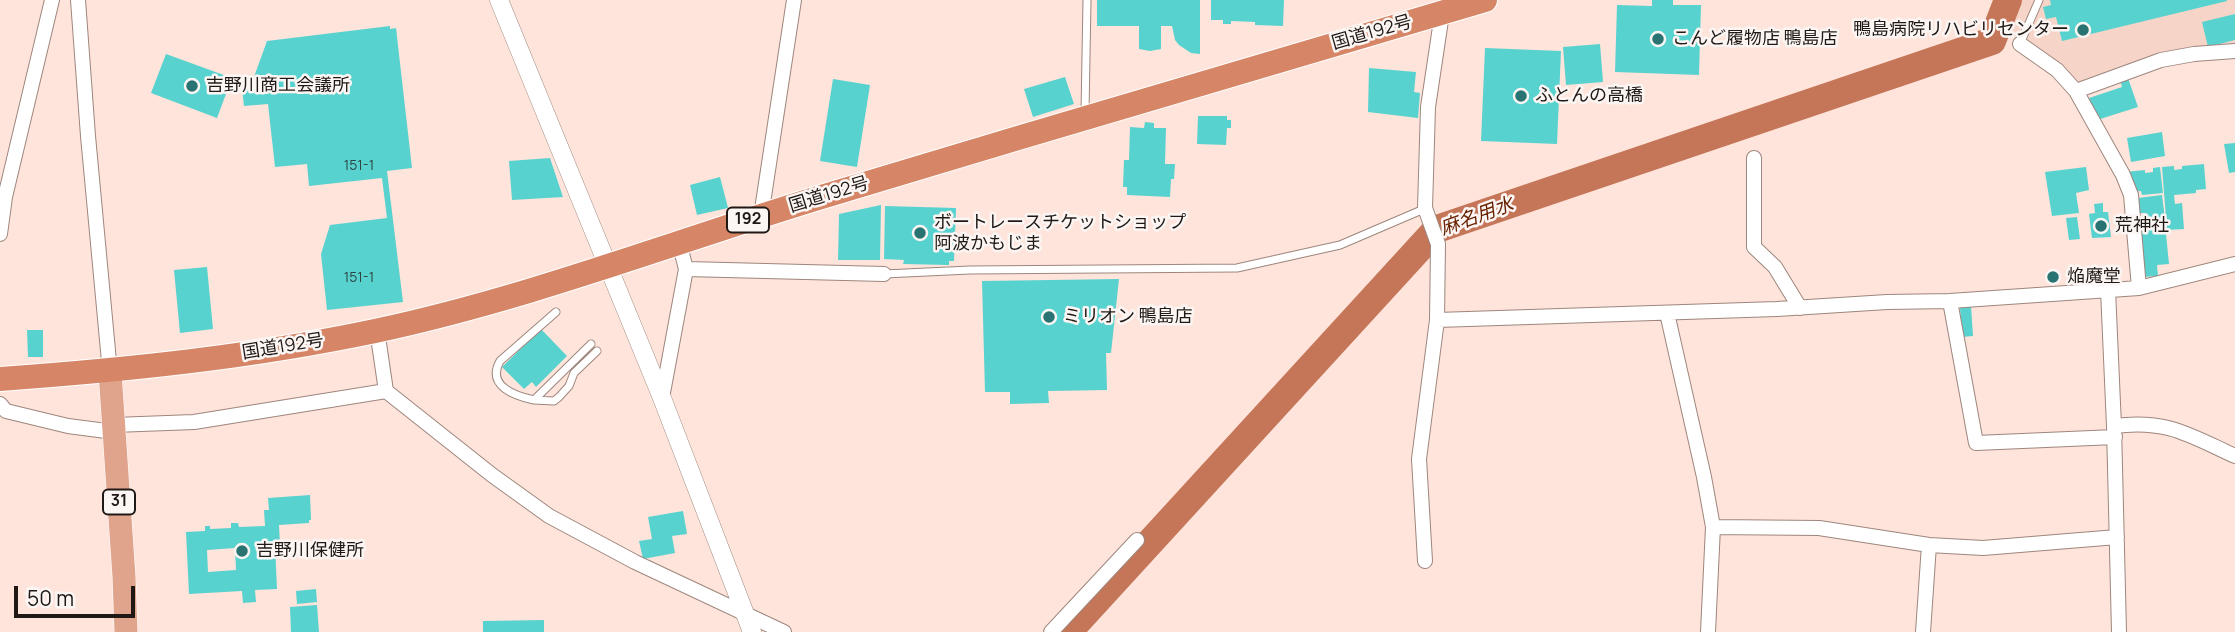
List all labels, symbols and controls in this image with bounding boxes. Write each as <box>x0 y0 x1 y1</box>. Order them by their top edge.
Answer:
street label: 国道192号 <box>1329 11 1415 55</box>
place label: 鴨島病院リハビリセンター <box>1853 19 2069 41</box>
marker: 鴨島病院リハビリセンター <box>2075 22 2091 38</box>
place label: こんど履物店 鴨島店 <box>1672 28 1838 50</box>
marker: こんど履物店 鴨島店 <box>1650 31 1666 47</box>
place label: 吉野川商工会議所 <box>206 75 350 97</box>
marker: 吉野川商工会議所 <box>184 78 200 94</box>
place label: ふとんの高橋 <box>1535 85 1643 107</box>
marker: ふとんの高橋 <box>1513 88 1529 104</box>
house number: 151-1 <box>344 158 374 174</box>
street label: 国道192号 <box>786 173 872 217</box>
water label: 麻名用水 <box>1437 193 1517 241</box>
road number: 192 <box>727 208 769 232</box>
place label: ボートレースチケットショップ 阿波かもじま <box>934 212 1186 255</box>
place label: 荒神社 <box>2115 215 2169 237</box>
marker: 荒神社 <box>2093 218 2109 234</box>
marker: ボートレースチケットショップ 阿波かもじま <box>912 225 928 241</box>
place label: 焔魔堂 <box>2067 266 2121 288</box>
marker: 焔魔堂 <box>2045 269 2061 285</box>
house number: 151-1 <box>344 270 374 286</box>
place label: ミリオン 鴨島店 <box>1063 306 1193 328</box>
marker: ミリオン 鴨島店 <box>1041 309 1057 325</box>
street label: 国道192号 <box>241 330 325 364</box>
road number: 31 <box>103 489 135 514</box>
place label: 吉野川保健所 <box>256 540 364 562</box>
marker: 吉野川保健所 <box>234 543 250 559</box>
scale bar <box>18 572 138 616</box>
text: 50 m <box>27 584 74 612</box>

